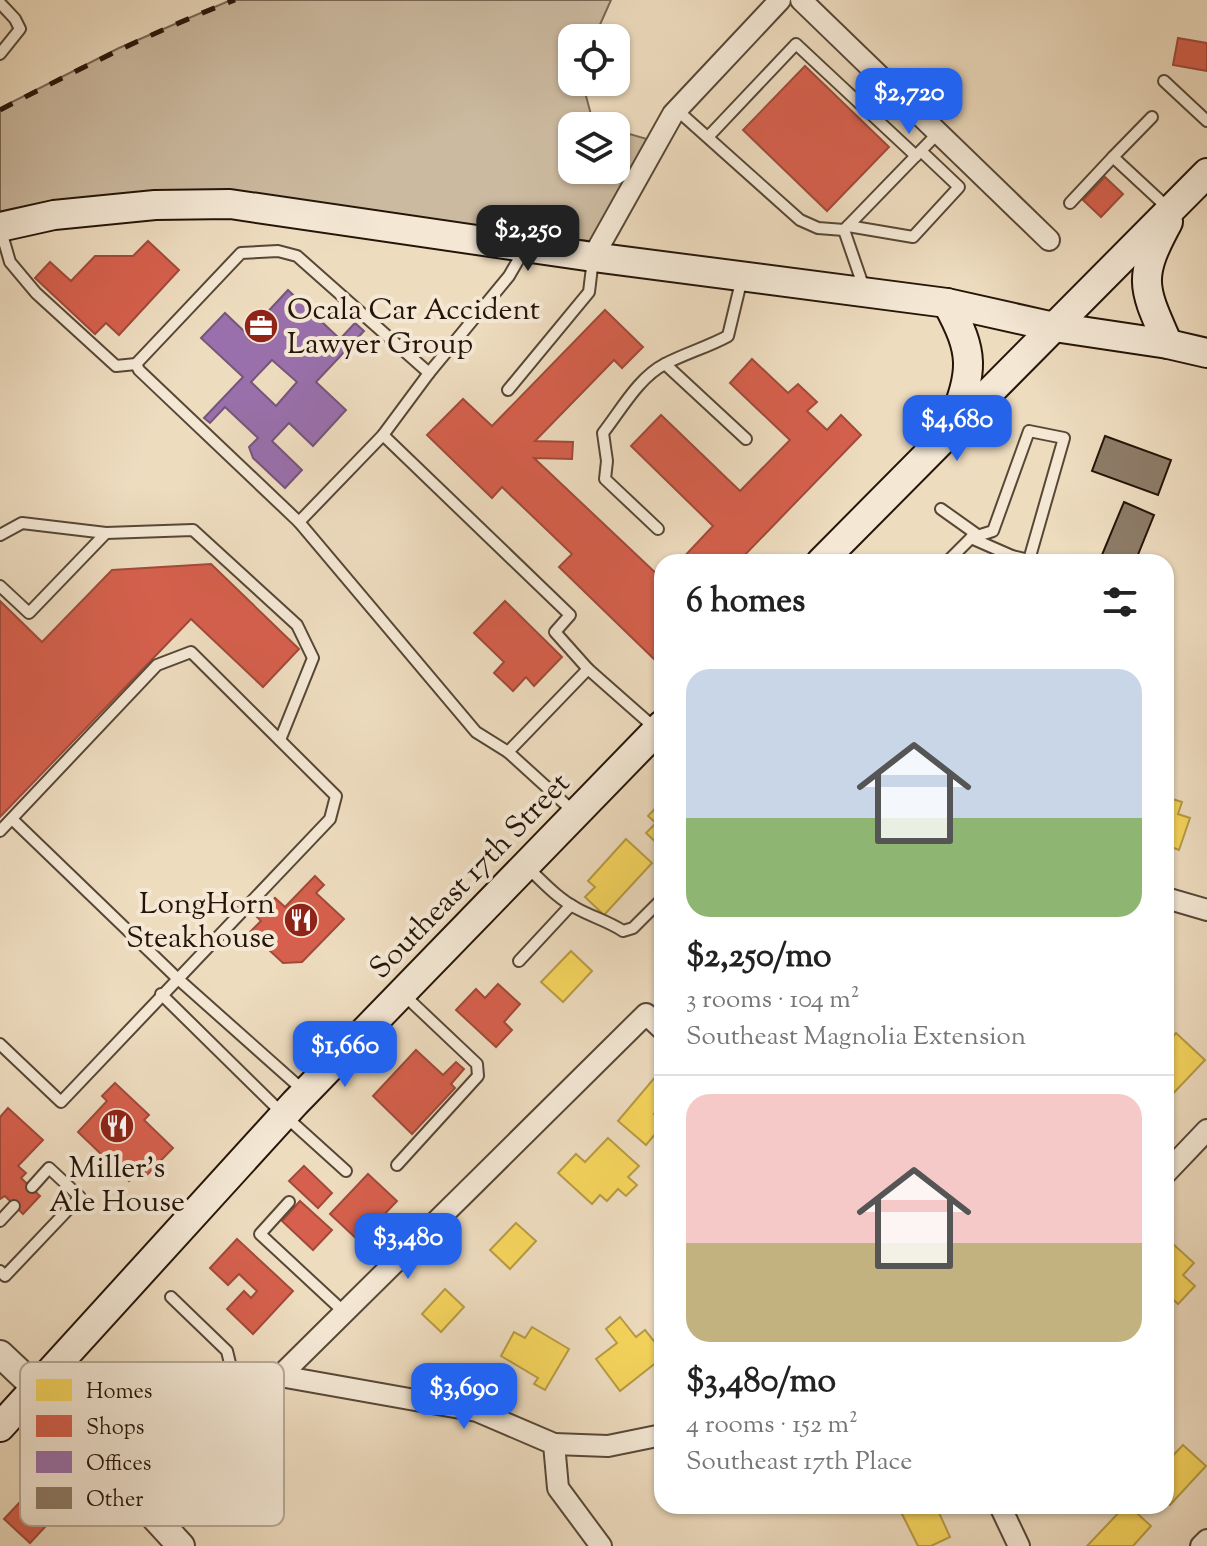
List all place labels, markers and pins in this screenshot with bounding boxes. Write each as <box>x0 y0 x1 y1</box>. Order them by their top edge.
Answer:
pin: $2,720 <box>844 68 974 136</box>
pin: $2,250 <box>463 205 593 273</box>
place label: Ocala Car Accident Lawyer Group <box>287 290 540 367</box>
office icon: Ocala Car Accident Lawyer Group <box>242 307 280 345</box>
pin: $4,680 <box>892 395 1022 463</box>
place label: LongHorn Steakhouse <box>126 884 275 961</box>
restaurant icon: LongHorn Steakhouse <box>282 901 320 939</box>
pin: $1,660 <box>280 1021 410 1089</box>
restaurant icon: Miller's Ale House <box>98 1107 136 1145</box>
place label: Miller's Ale House <box>49 1148 185 1225</box>
pin: $3,480 <box>343 1213 473 1281</box>
pin: $3,690 <box>399 1363 529 1431</box>

